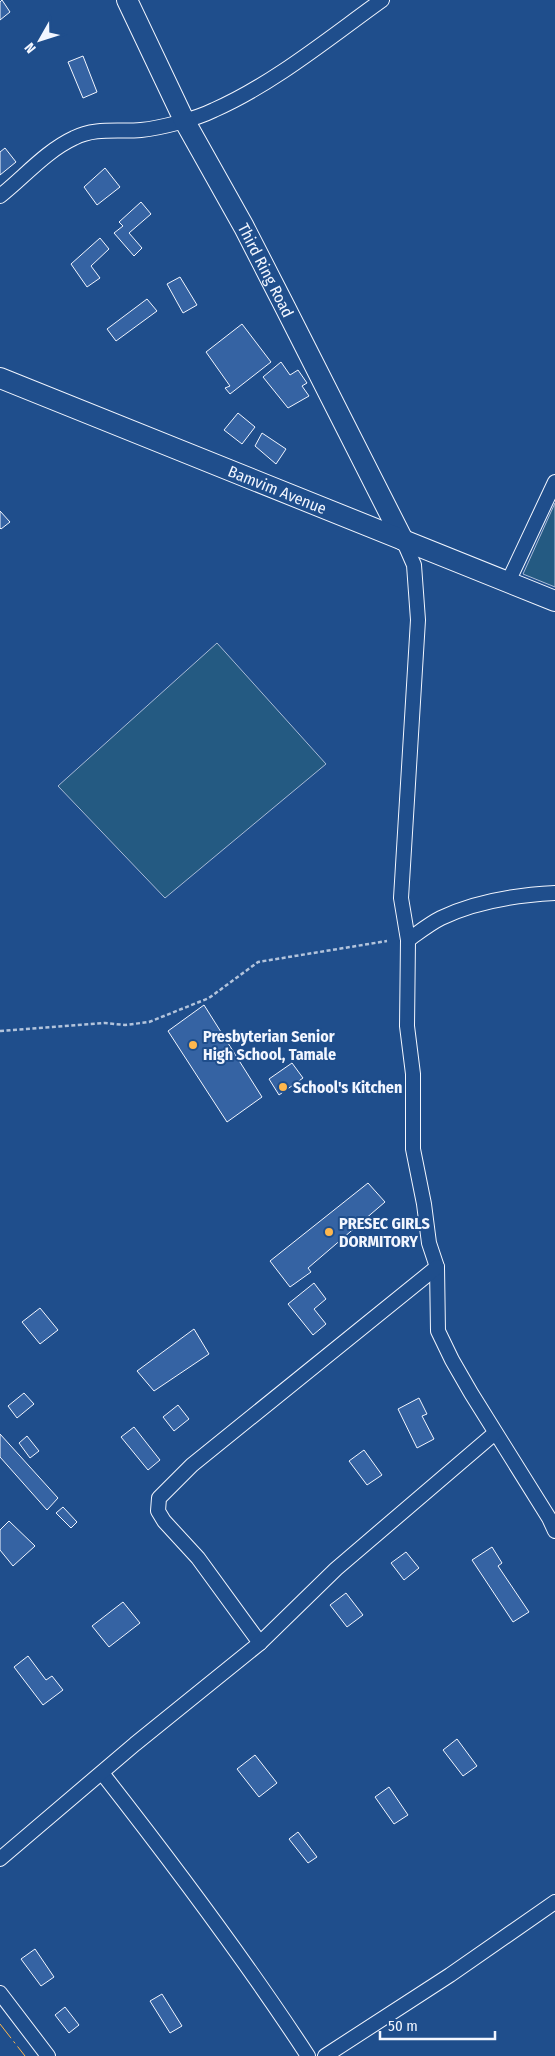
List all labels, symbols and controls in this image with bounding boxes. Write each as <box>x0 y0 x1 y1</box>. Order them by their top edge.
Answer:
north arrow <box>15 15 65 65</box>
text: N <box>21 39 40 56</box>
street label: Third Ring Road <box>234 220 298 320</box>
street label: Bamvim Avenue <box>226 461 329 518</box>
place label: Presbyterian Senior High School, Tamale <box>203 1027 336 1064</box>
marker: Presbyterian Senior High School, Tamale <box>187 1039 199 1051</box>
place label: School's Kitchen <box>293 1078 402 1097</box>
marker: School's Kitchen <box>277 1081 289 1093</box>
place label: PRESEC GIRLS DORMITORY <box>339 1214 430 1251</box>
marker: PRESEC GIRLS DORMITORY <box>323 1226 335 1238</box>
scale bar <box>380 2008 495 2040</box>
text: 50 m <box>388 2017 418 2035</box>

